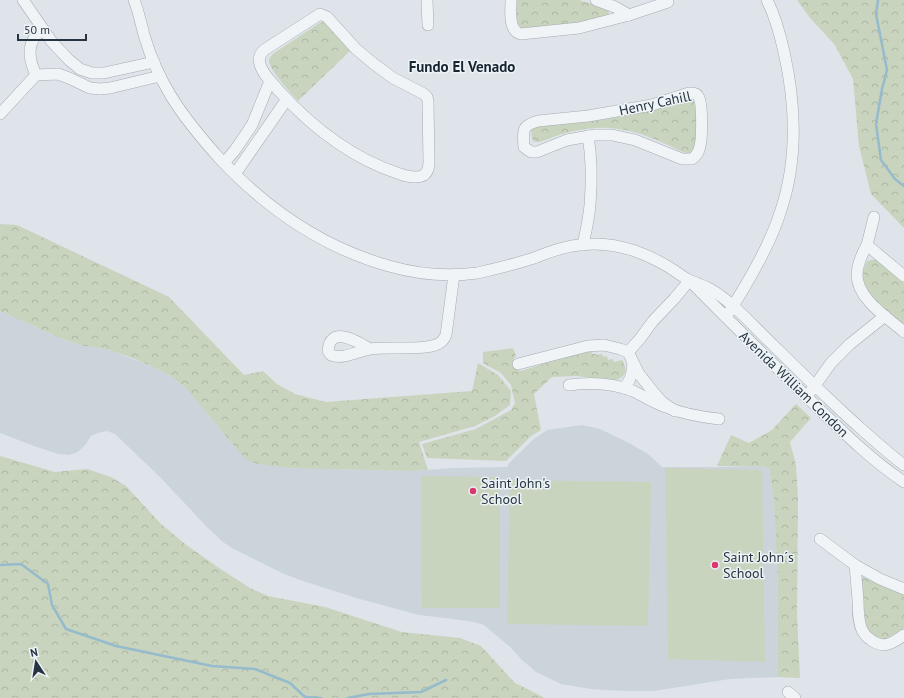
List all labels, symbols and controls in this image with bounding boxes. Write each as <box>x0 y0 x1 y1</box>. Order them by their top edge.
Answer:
scale bar <box>18 16 86 42</box>
text: 50 m <box>24 22 50 37</box>
district label: Fundo El Venado <box>409 57 515 76</box>
street label: Henry Cahill <box>617 87 693 119</box>
street label: Avenida William Condon <box>735 327 853 441</box>
place label: Saint John's School <box>481 474 550 508</box>
marker: Saint John's School <box>468 486 478 496</box>
place label: Saint John´s School <box>723 548 794 582</box>
marker: Saint John´s School <box>710 560 720 570</box>
north arrow <box>16 642 56 682</box>
text: N <box>29 645 39 660</box>

